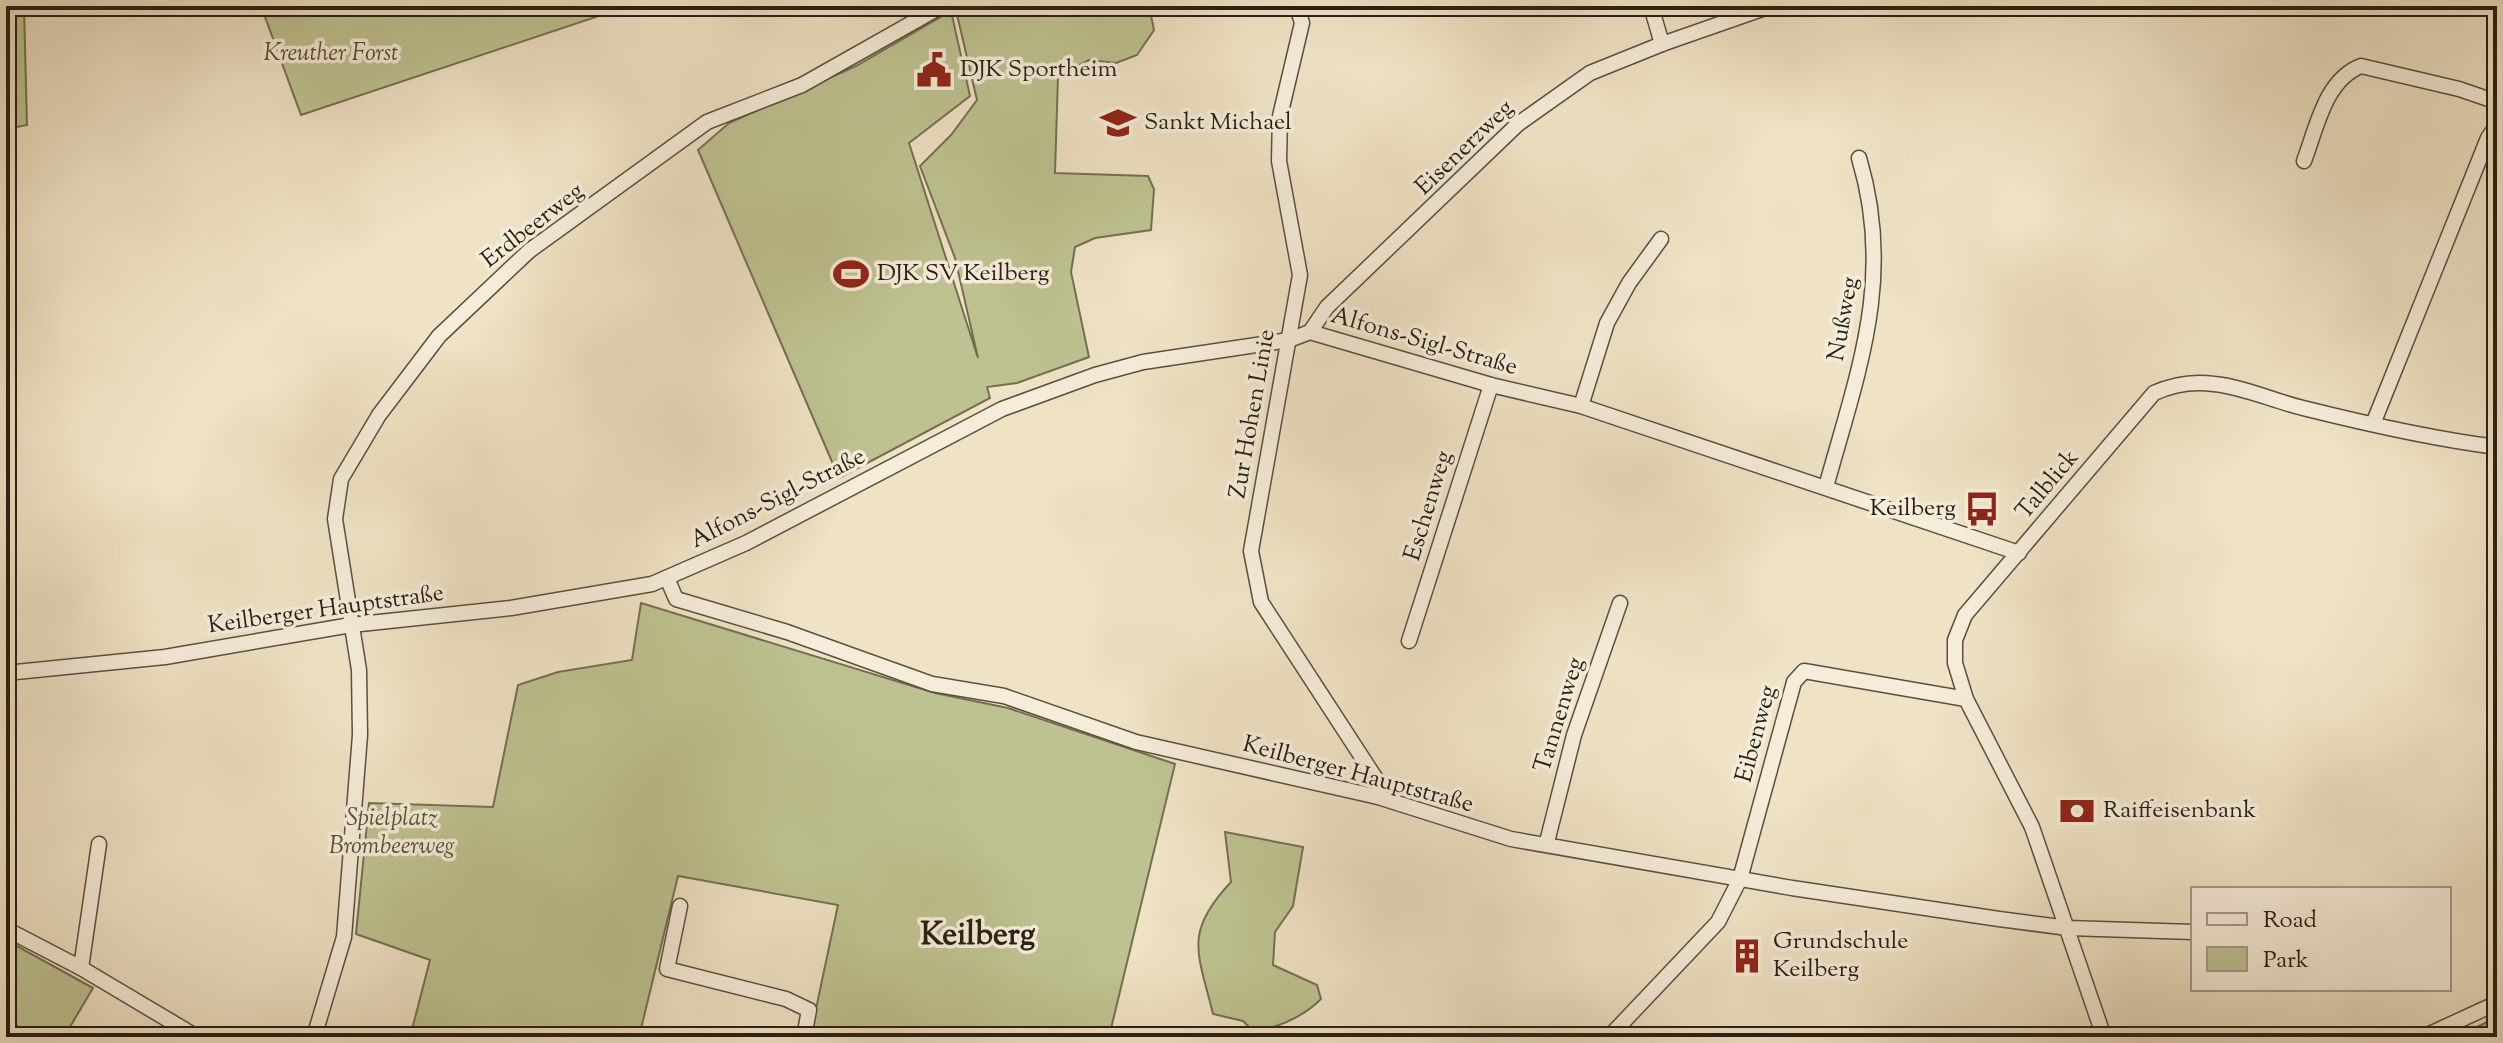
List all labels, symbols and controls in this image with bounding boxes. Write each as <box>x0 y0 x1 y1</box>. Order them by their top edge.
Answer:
park label: Kreuther Forst <box>264 37 398 71</box>
public building icon: DJK Sportheim <box>915 51 953 89</box>
place label: DJK Sportheim <box>960 53 1118 87</box>
street label: Eisenerzweg <box>1408 92 1522 204</box>
school or university icon: Sankt Michael <box>1099 104 1137 142</box>
place label: Sankt Michael <box>1144 106 1292 140</box>
street label: Erdbeerweg <box>475 175 592 277</box>
sports icon: DJK SV Keilberg <box>832 255 870 293</box>
place label: DJK SV Keilberg <box>877 257 1050 291</box>
street label: Nußweg <box>1820 274 1868 364</box>
street label: Alfons-Sigl-Straße <box>1327 299 1521 385</box>
street label: Zur Hohen Linie <box>1221 327 1285 501</box>
street label: Alfons-Sigl-Straße <box>684 440 872 558</box>
street label: Talblick <box>2008 442 2088 528</box>
street label: Eschenweg <box>1396 447 1462 565</box>
bus stop icon: Keilberg <box>1963 490 2001 528</box>
place label: Keilberg <box>1870 492 1956 526</box>
street label: Keilberger Hauptstraße <box>206 577 446 643</box>
street label: Tannenweg <box>1526 653 1594 777</box>
street label: Eibenweg <box>1728 682 1786 786</box>
street label: Keilberger Hauptstraße <box>1239 728 1477 822</box>
bank icon: Raiffeisenbank <box>2058 792 2096 830</box>
place label: Raiffeisenbank <box>2103 794 2256 828</box>
park label: Spielplatz Brombeerweg <box>329 802 455 864</box>
legend <box>2191 887 2451 991</box>
text: Road <box>2263 904 2317 938</box>
district label: Keilberg <box>921 913 1036 959</box>
place label: Grundschule Keilberg <box>1773 925 1908 987</box>
building icon: Grundschule Keilberg <box>1728 937 1766 975</box>
text: Park <box>2263 944 2309 978</box>

